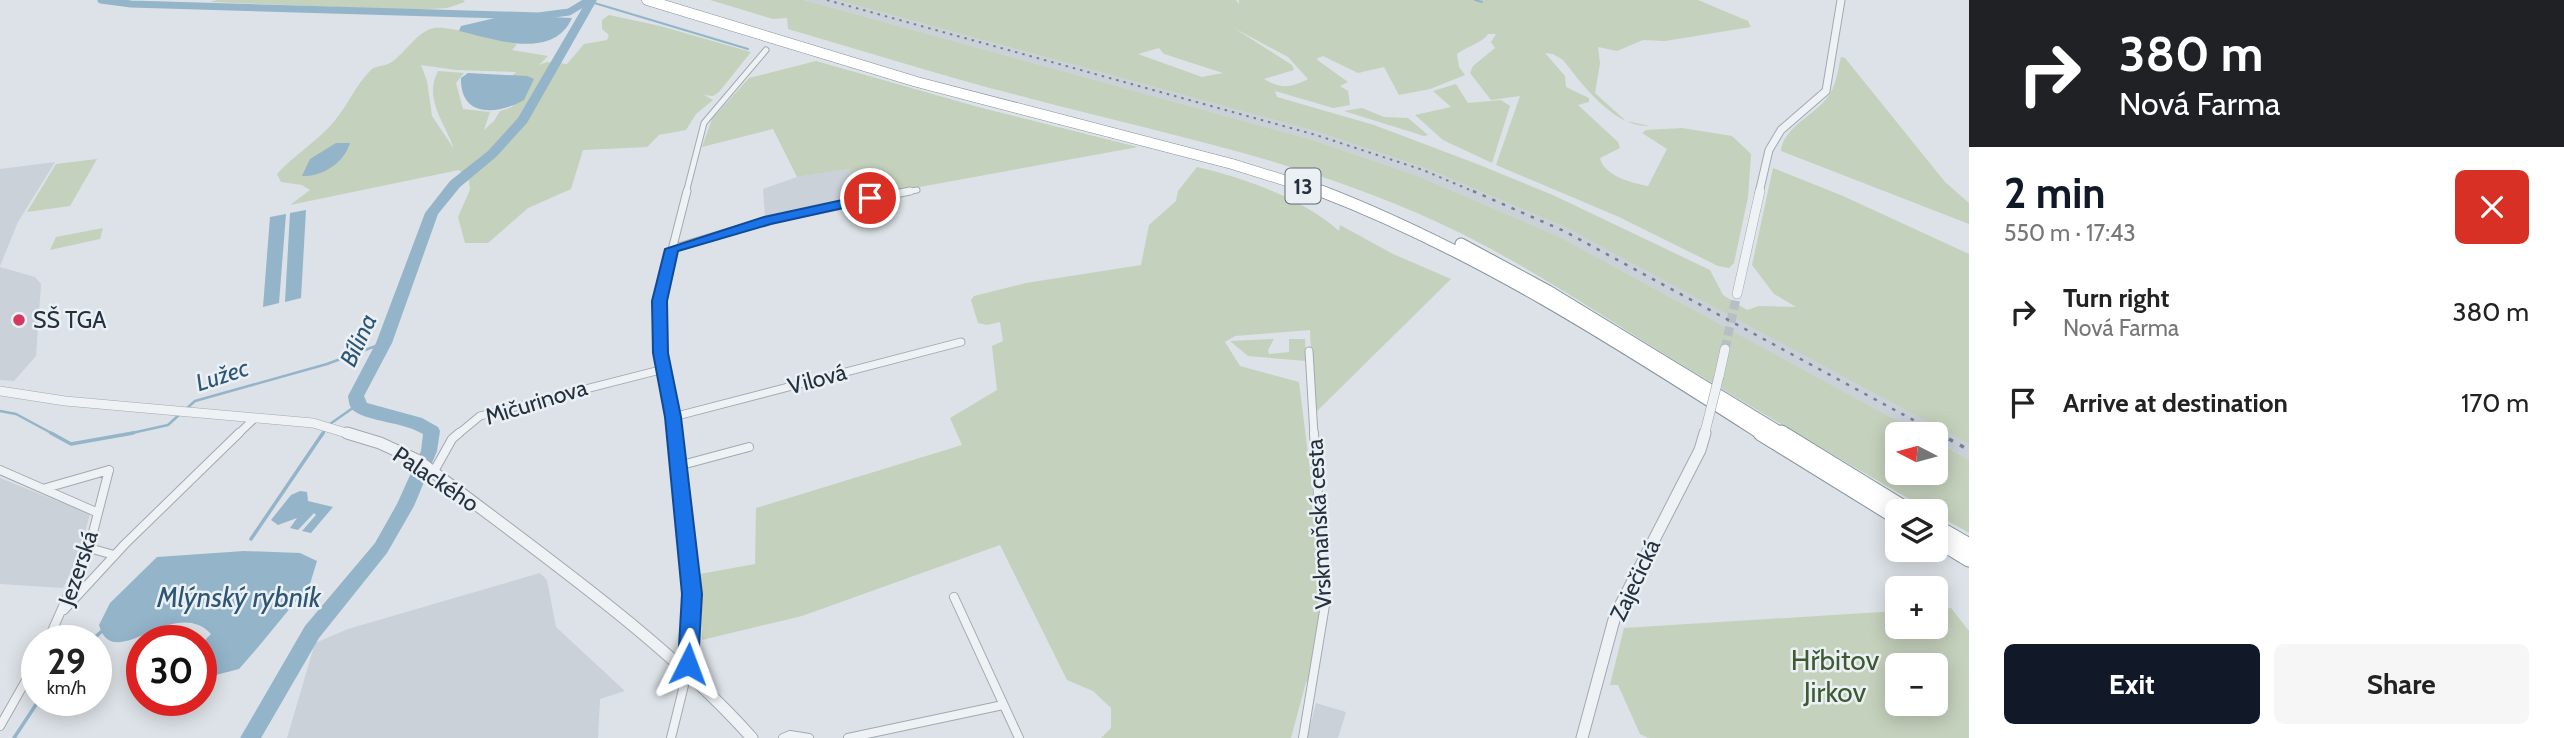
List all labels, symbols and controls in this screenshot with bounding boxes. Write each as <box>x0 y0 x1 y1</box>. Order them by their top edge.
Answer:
text: 380 m <box>2119 24 2263 83</box>
icon: right <box>2004 28 2095 119</box>
text: Nová Farma <box>2119 84 2280 123</box>
text: 2 min <box>2004 167 2105 219</box>
pin <box>840 168 900 228</box>
road number: 13 <box>1286 168 1320 204</box>
button: close <box>2455 170 2529 244</box>
icon: arrive <box>851 179 889 217</box>
text: 550 m · 17:43 <box>2004 219 2136 247</box>
text: Turn right <box>2063 282 2169 314</box>
icon: right <box>2004 293 2042 331</box>
text: 380 m <box>2452 296 2529 328</box>
place label: SŠ TGA <box>33 305 106 334</box>
water label: Bílina <box>333 309 383 371</box>
marker: SŠ TGA <box>11 312 27 328</box>
text: Nová Farma <box>2063 314 2179 342</box>
water label: Lužec <box>192 353 253 397</box>
street label: Vilová <box>784 358 850 400</box>
street label: Mičurinova <box>481 373 591 431</box>
icon: arrive <box>2004 384 2042 422</box>
text: Arrive at destination <box>2063 387 2288 419</box>
text: 170 m <box>2461 387 2529 419</box>
north arrow <box>1885 422 1948 485</box>
map controls <box>1885 422 1948 716</box>
street label: Vrskmaňská cesta <box>1301 438 1337 610</box>
street label: Palackého <box>388 440 484 518</box>
button: layers <box>1885 499 1948 562</box>
street label: Jezerská <box>52 527 104 610</box>
street label: Zaječická <box>1604 535 1666 625</box>
button: + <box>1885 576 1948 639</box>
water label: Mlýnský rybník <box>156 580 322 614</box>
speed limit sign: 30 <box>126 625 217 716</box>
position arrow <box>651 627 725 701</box>
text: 29 <box>47 640 86 683</box>
park label: Hřbitov Jirkov <box>1791 643 1879 709</box>
button: Exit <box>2004 644 2260 724</box>
button: Share <box>2274 644 2529 724</box>
button: − <box>1885 653 1948 716</box>
text: km/h <box>47 677 86 699</box>

